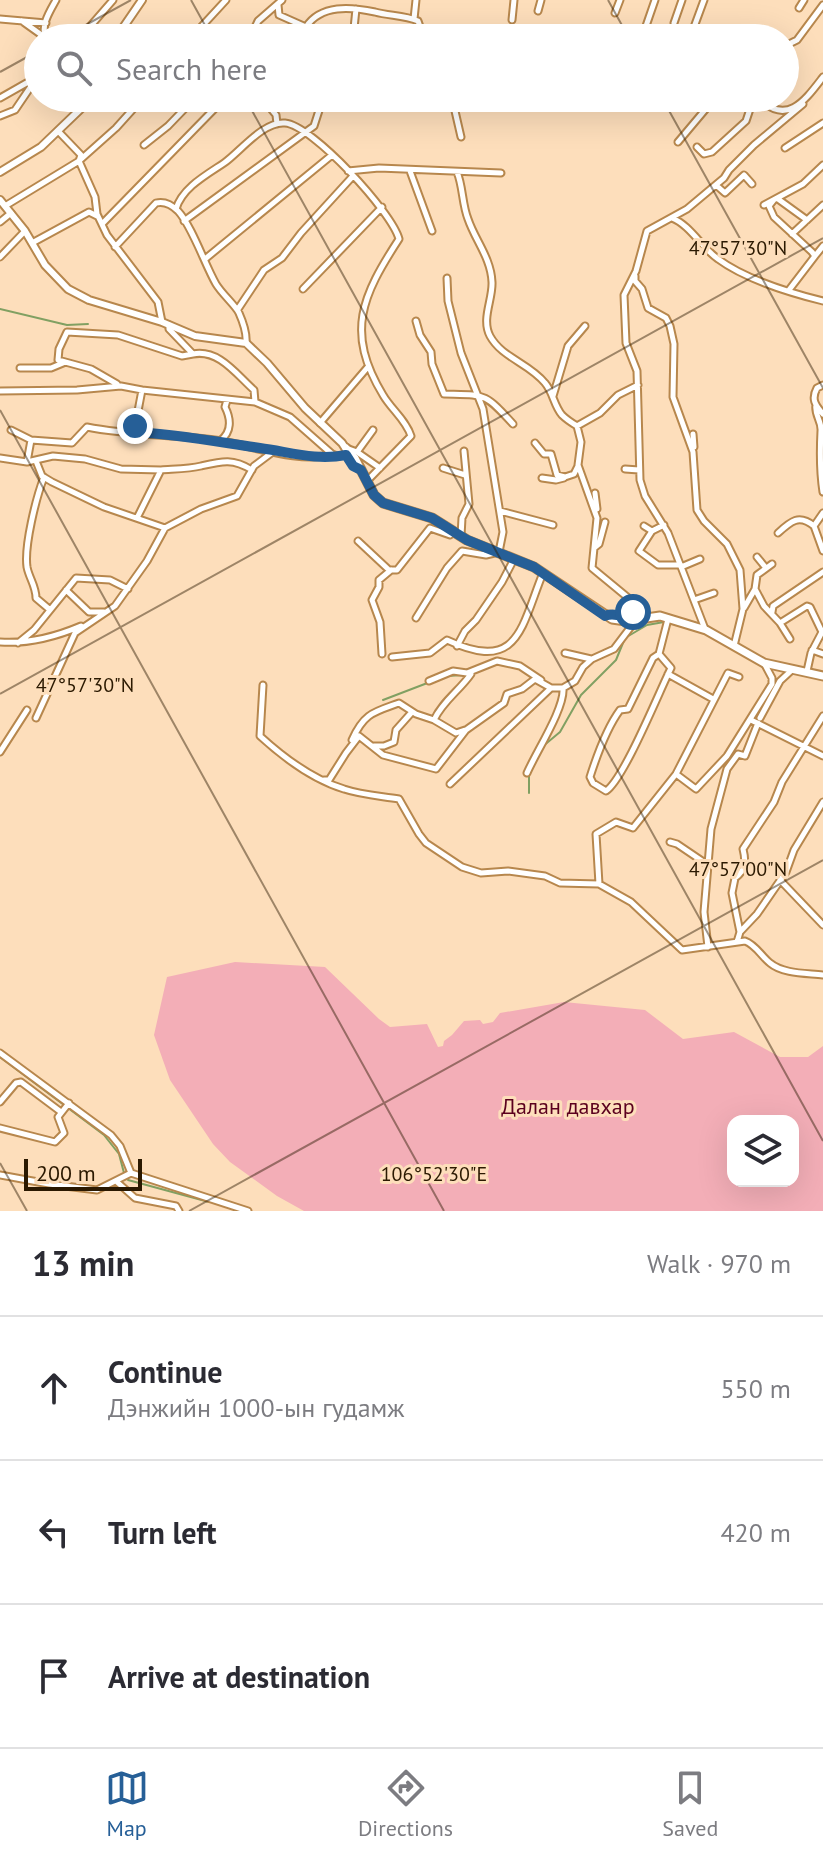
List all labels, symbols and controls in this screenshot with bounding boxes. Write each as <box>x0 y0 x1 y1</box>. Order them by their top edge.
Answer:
search box <box>24 24 799 112</box>
icon: search <box>52 46 96 90</box>
text: Search here <box>116 49 267 88</box>
text: 47°57'30"N <box>689 235 787 261</box>
route end <box>117 408 153 444</box>
route start <box>615 594 651 630</box>
text: 47°57'30"N <box>36 672 134 698</box>
text: 47°57'00"N <box>689 856 787 882</box>
park label: Далан давхар <box>501 1092 635 1120</box>
map controls <box>727 1115 799 1187</box>
button: layers <box>727 1115 799 1187</box>
scale bar <box>24 1155 142 1191</box>
text: 200 m <box>36 1159 96 1187</box>
text: 106°52'30"E <box>381 1161 487 1187</box>
text: 13 min <box>32 1241 134 1285</box>
text: Walk · 970 m <box>647 1247 791 1280</box>
text: Continue <box>108 1352 222 1391</box>
icon: ahead <box>32 1366 76 1410</box>
text: 550 m <box>720 1372 791 1405</box>
text: Дэнжийн 1000-ын гудамж <box>108 1391 404 1424</box>
icon: left <box>32 1510 76 1554</box>
text: Turn left <box>108 1513 216 1552</box>
text: 420 m <box>720 1516 791 1549</box>
icon: arrive <box>32 1654 76 1698</box>
text: Arrive at destination <box>108 1657 370 1696</box>
tab: Map <box>105 1766 149 1842</box>
tab: Directions <box>358 1766 453 1842</box>
tab: Saved <box>662 1766 718 1842</box>

